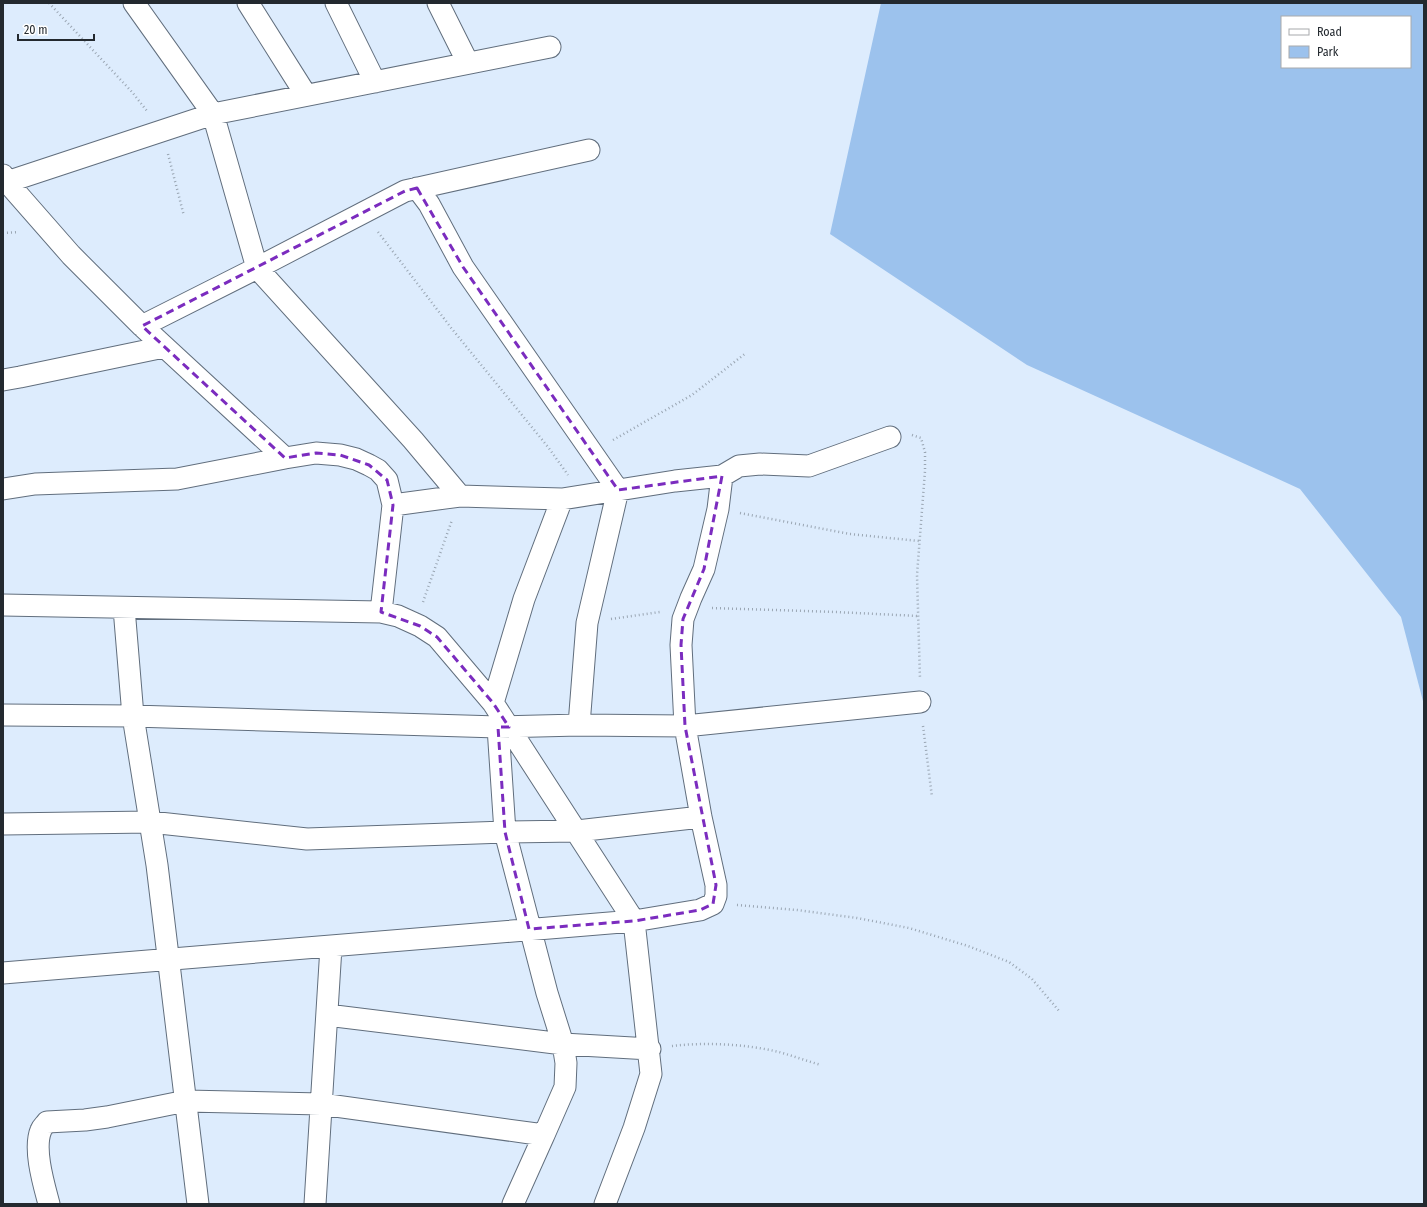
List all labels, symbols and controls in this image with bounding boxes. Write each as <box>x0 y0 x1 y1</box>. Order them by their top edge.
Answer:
scale bar <box>18 16 94 42</box>
legend <box>1281 16 1411 68</box>
text: 20 m <box>24 23 48 37</box>
text: Road <box>1317 25 1342 39</box>
text: Park <box>1317 45 1339 59</box>

